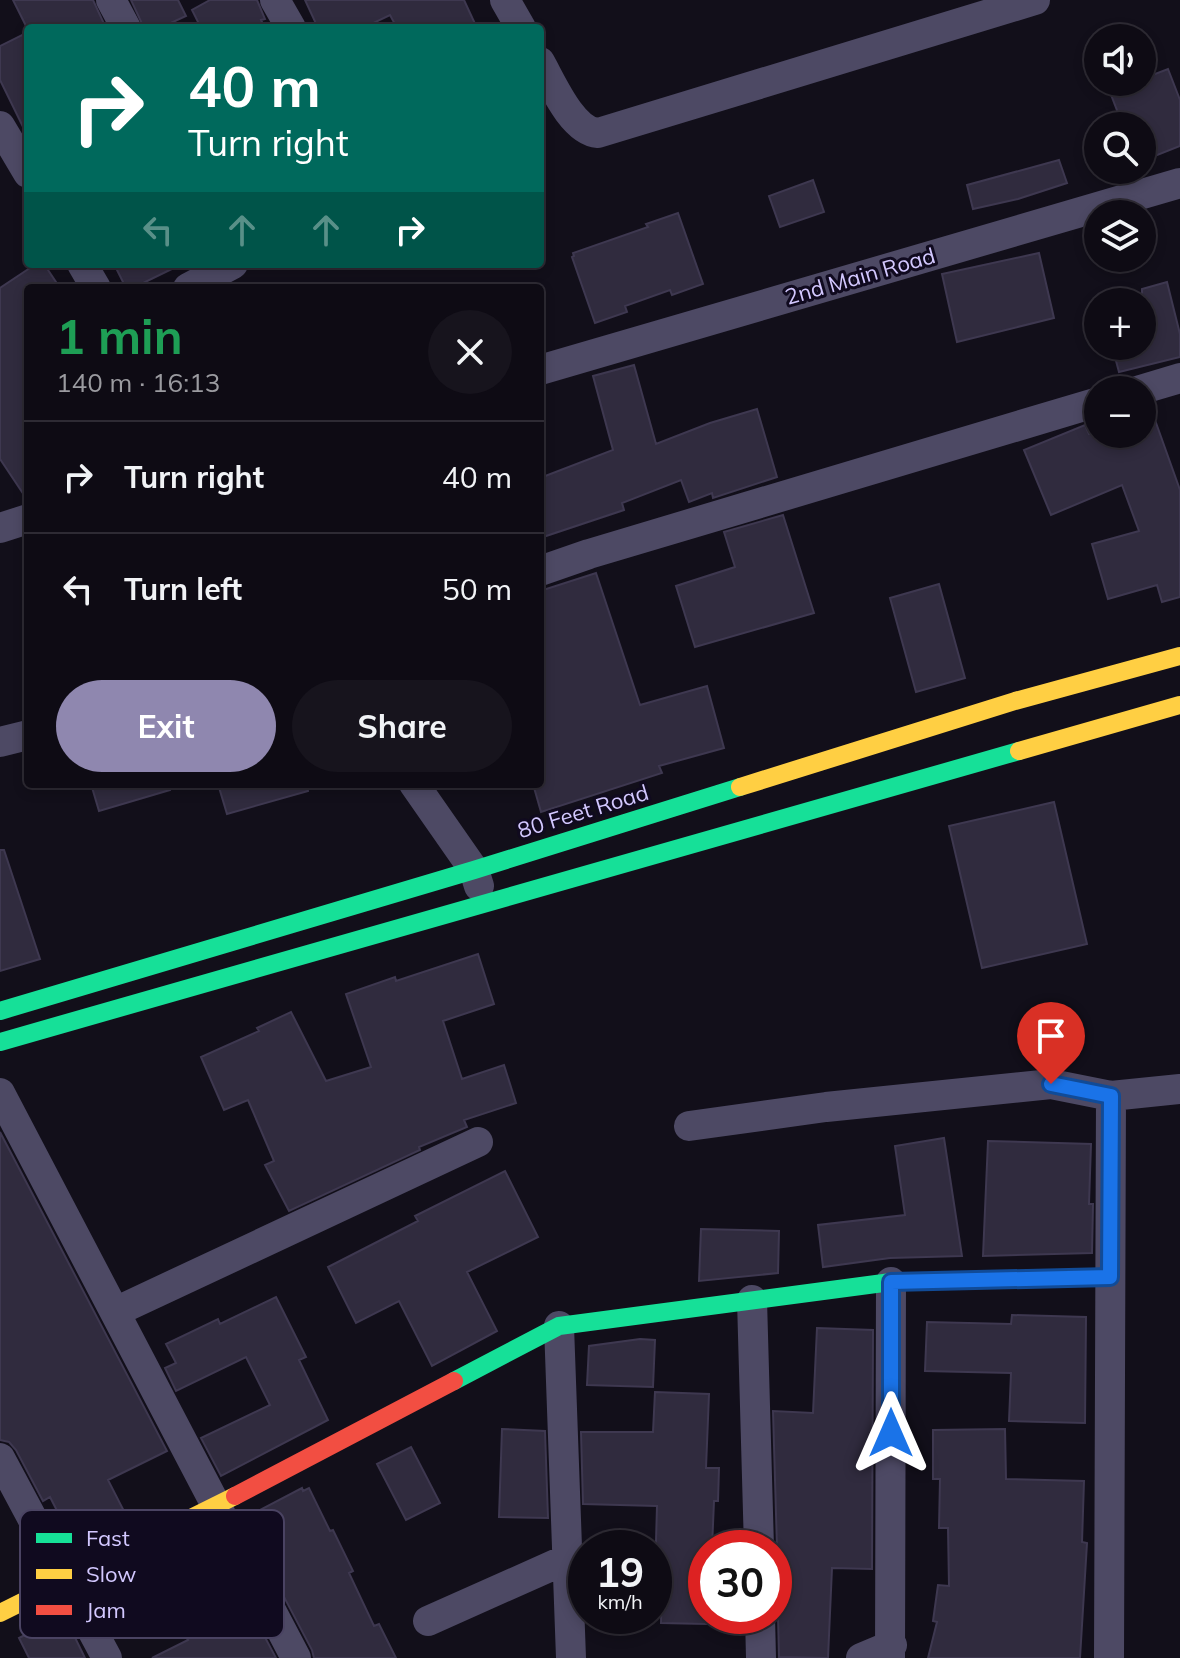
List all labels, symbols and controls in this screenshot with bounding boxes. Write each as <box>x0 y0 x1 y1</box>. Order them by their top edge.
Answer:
map controls <box>1084 24 1156 448</box>
button: sound <box>1084 24 1156 96</box>
text: 40 m <box>188 51 321 121</box>
icon: right <box>56 56 160 160</box>
button: search <box>1084 112 1156 184</box>
text: Turn right <box>188 120 349 165</box>
button: layers <box>1084 200 1156 272</box>
icon: left <box>136 208 180 252</box>
icon: ahead <box>220 208 264 252</box>
icon: ahead <box>304 208 348 252</box>
icon: right <box>388 208 432 252</box>
street label: 2nd Main Road <box>782 241 938 311</box>
button: + <box>1084 288 1156 360</box>
text: 1 min <box>56 306 183 366</box>
button: close <box>428 310 512 394</box>
text: 140 m · 16:13 <box>56 366 220 399</box>
button: − <box>1084 376 1156 448</box>
icon: right <box>56 455 100 499</box>
text: Turn right <box>124 458 264 496</box>
text: 40 m <box>442 458 512 496</box>
icon: left <box>56 567 100 611</box>
text: Turn left <box>124 570 242 608</box>
text: 50 m <box>442 570 512 608</box>
button: Exit <box>56 680 276 772</box>
button: Share <box>292 680 512 772</box>
street label: 80 Feet Road <box>514 778 652 844</box>
pin <box>1017 1002 1085 1084</box>
icon: arrive <box>1029 1014 1073 1058</box>
position arrow <box>849 1391 933 1475</box>
legend <box>20 1510 284 1638</box>
text: Fast <box>86 1524 130 1552</box>
speed limit sign: 30 <box>688 1530 792 1634</box>
text: 19 <box>596 1547 644 1597</box>
text: Slow <box>86 1560 136 1588</box>
text: km/h <box>597 1589 643 1614</box>
text: Jam <box>86 1596 126 1624</box>

